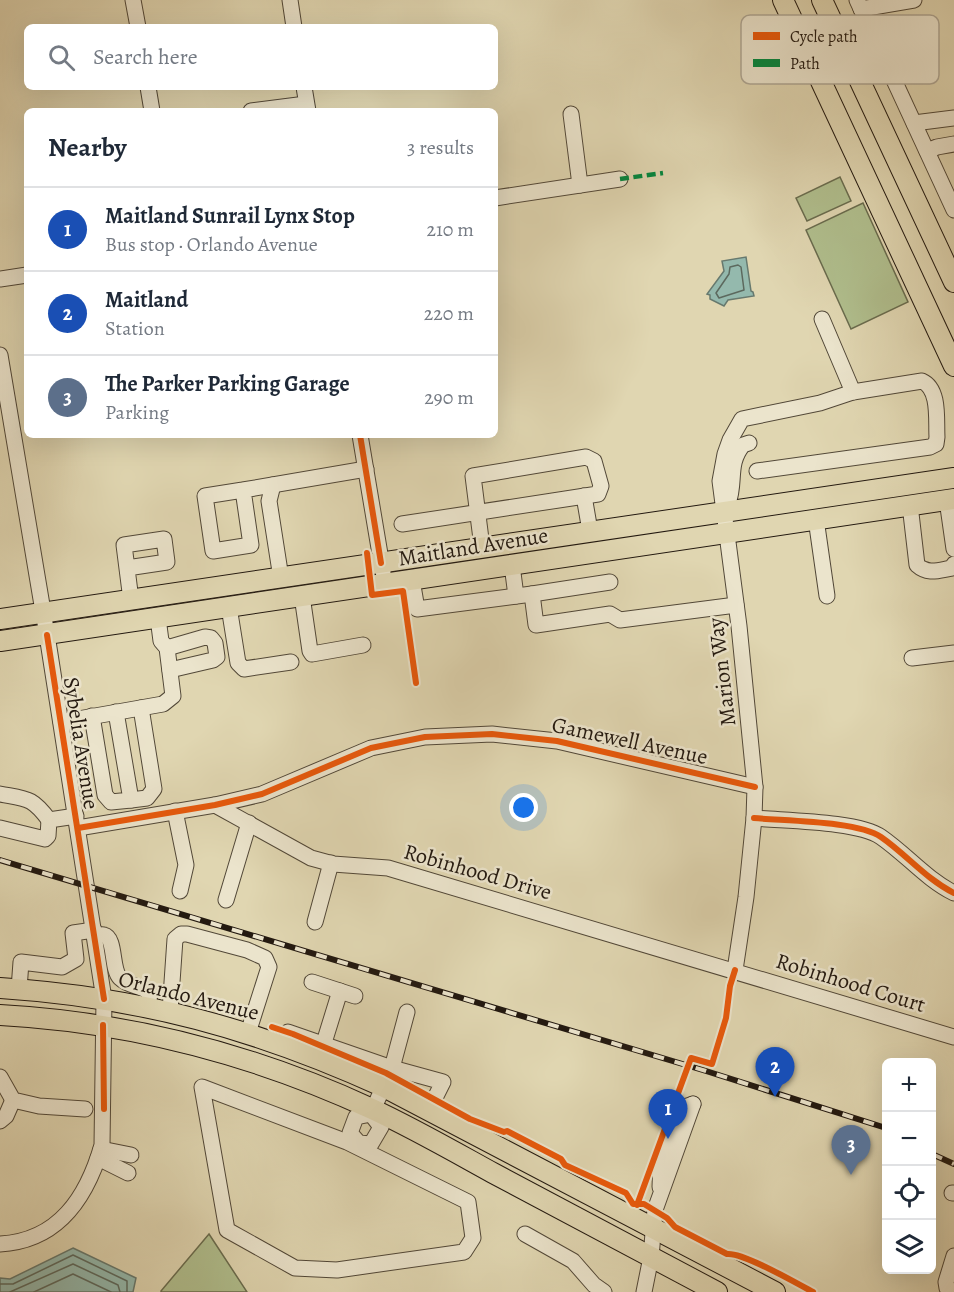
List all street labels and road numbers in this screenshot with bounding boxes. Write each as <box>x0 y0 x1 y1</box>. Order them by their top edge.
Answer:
street label: Maitland Avenue <box>396 520 550 574</box>
street label: Marion Way <box>700 616 744 728</box>
street label: Sybelia Avenue <box>56 675 106 812</box>
street label: Gamewell Avenue <box>549 710 710 772</box>
street label: Robinhood Drive <box>400 837 555 907</box>
street label: Robinhood Court <box>772 946 929 1020</box>
street label: Orlando Avenue <box>115 964 262 1028</box>

